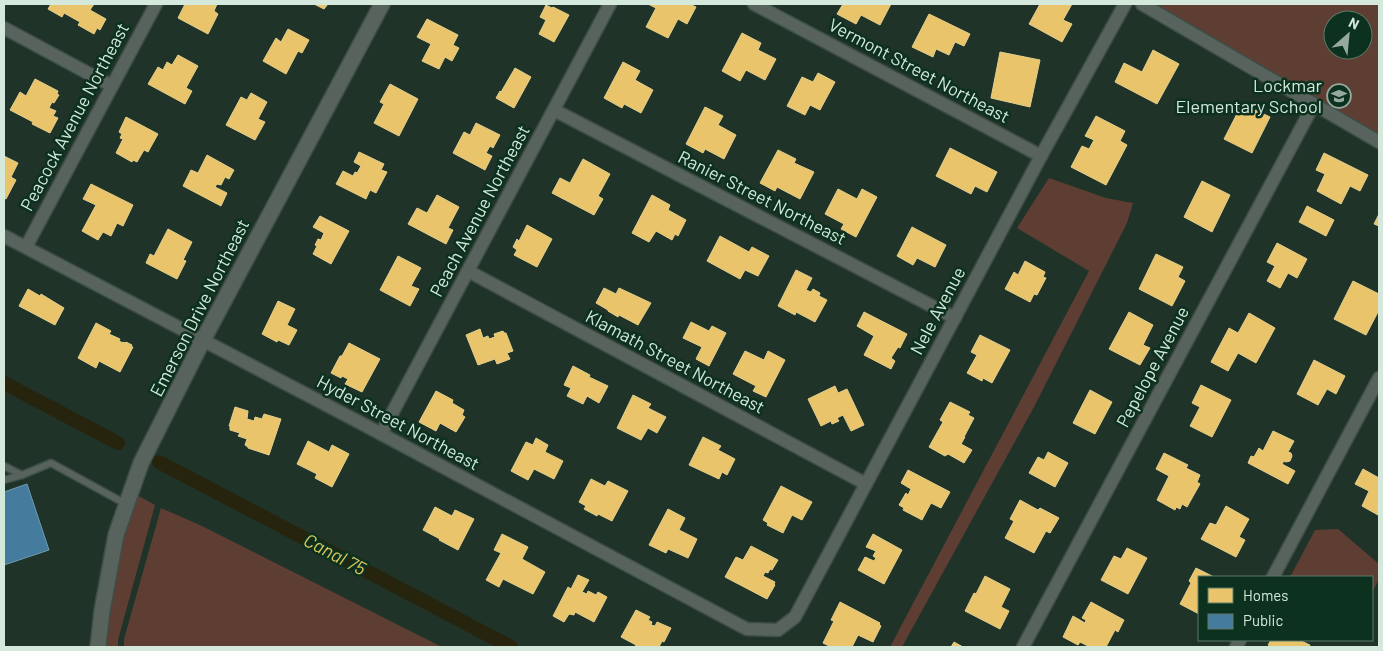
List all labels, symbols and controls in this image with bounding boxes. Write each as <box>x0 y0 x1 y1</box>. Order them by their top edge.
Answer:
north arrow <box>1323 10 1373 60</box>
street label: Vermont Street Northeast <box>825 13 1014 127</box>
text: N <box>1346 13 1362 33</box>
street label: Peacock Avenue Northeast <box>15 19 133 214</box>
place label: Lockmar Elementary School <box>1175 74 1322 117</box>
school or university icon: Lockmar Elementary School <box>1326 83 1352 109</box>
street label: Peach Avenue Northeast <box>424 121 534 300</box>
street label: Ranier Street Northeast <box>675 145 850 249</box>
street label: Emerson Drive Northeast <box>145 215 253 400</box>
street label: Nele Avenue <box>905 263 969 358</box>
street label: Pepelope Avenue <box>1111 302 1193 431</box>
street label: Klamath Street Northeast <box>582 305 769 418</box>
street label: Hyder Street Northeast <box>313 370 483 474</box>
water label: Canal 75 <box>300 528 371 580</box>
legend <box>1198 576 1373 641</box>
text: Homes <box>1243 586 1288 604</box>
text: Public <box>1243 611 1283 629</box>

